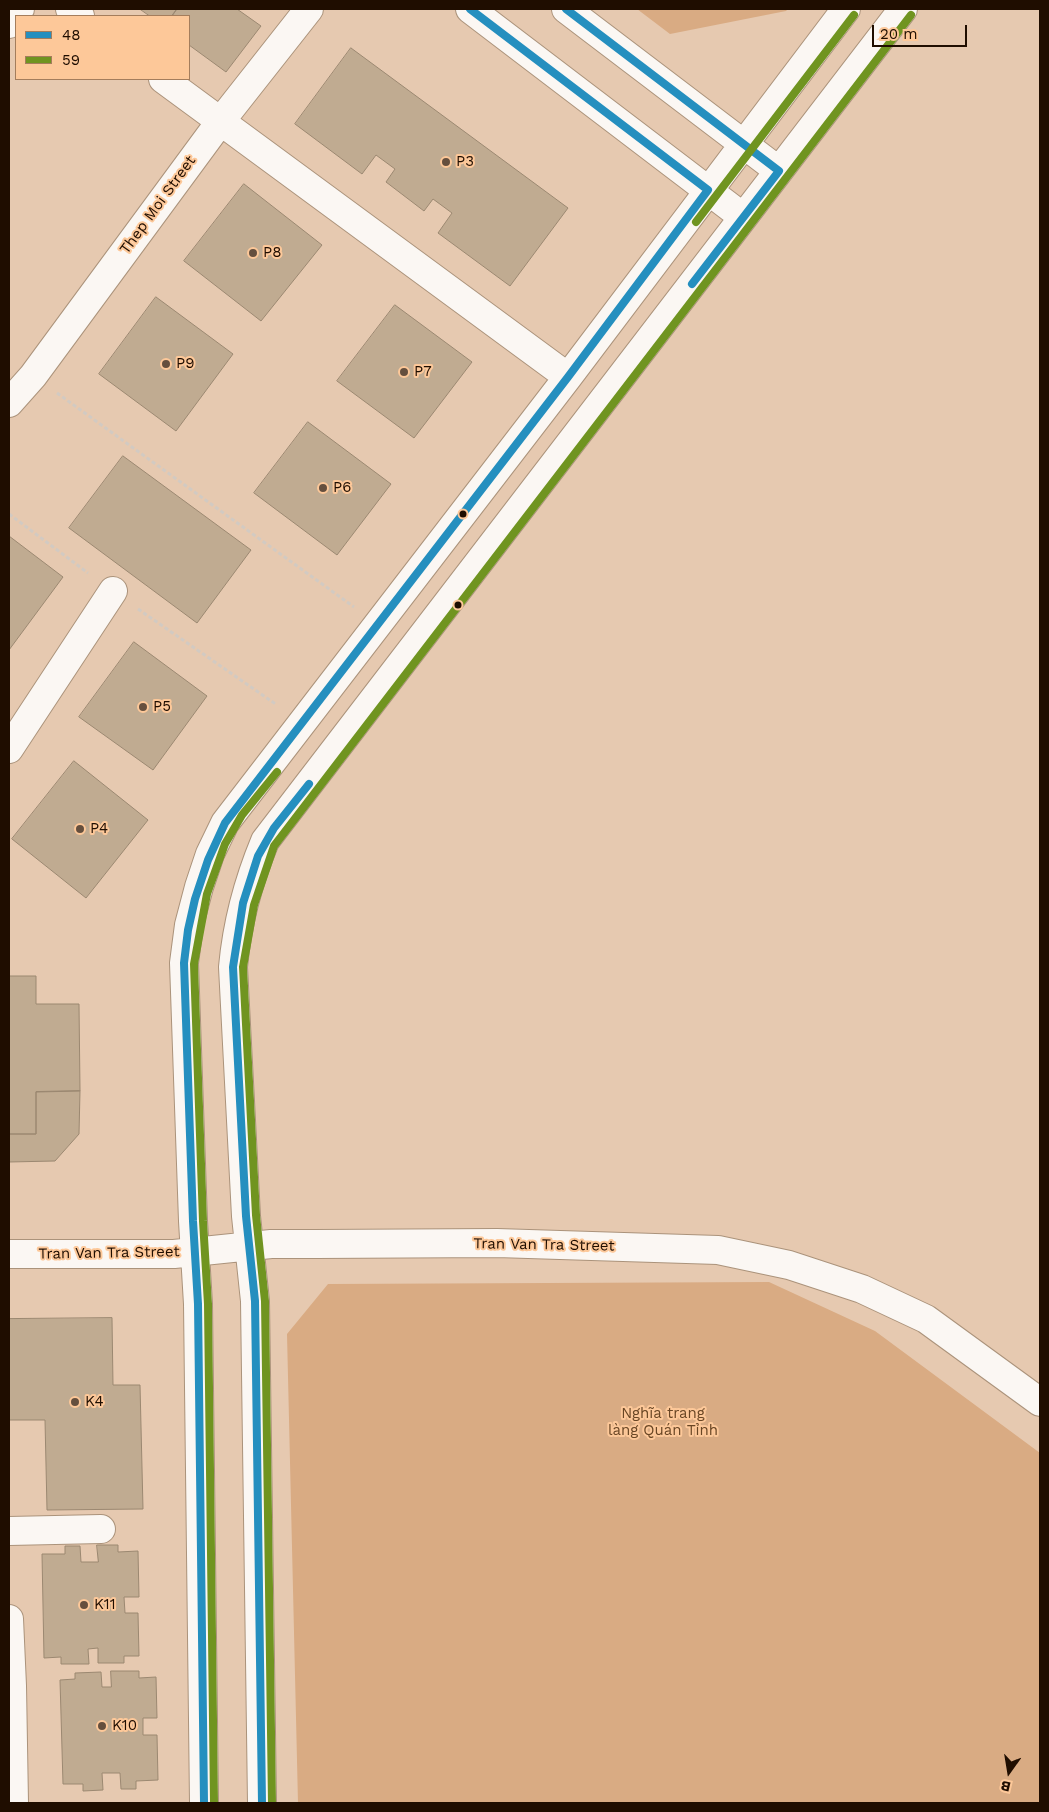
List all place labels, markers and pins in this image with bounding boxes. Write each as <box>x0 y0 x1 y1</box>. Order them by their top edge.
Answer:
place label: P3 <box>456 153 474 171</box>
marker: P3 <box>440 156 452 168</box>
place label: P8 <box>263 244 281 262</box>
marker: P8 <box>247 247 259 259</box>
place label: P9 <box>176 355 194 373</box>
marker: P9 <box>160 358 172 370</box>
place label: P7 <box>414 363 432 381</box>
marker: P7 <box>398 366 410 378</box>
place label: P6 <box>333 479 351 497</box>
marker: P6 <box>317 482 329 494</box>
unlabelled marker <box>458 509 468 519</box>
unlabelled marker <box>453 600 463 610</box>
place label: P5 <box>153 698 171 716</box>
marker: P5 <box>137 701 149 713</box>
place label: P4 <box>90 820 108 838</box>
marker: P4 <box>74 823 86 835</box>
place label: K4 <box>85 1393 104 1411</box>
marker: K4 <box>69 1396 81 1408</box>
place label: K11 <box>94 1596 116 1614</box>
marker: K11 <box>78 1599 90 1611</box>
place label: K10 <box>112 1717 137 1735</box>
marker: K10 <box>96 1720 108 1732</box>

